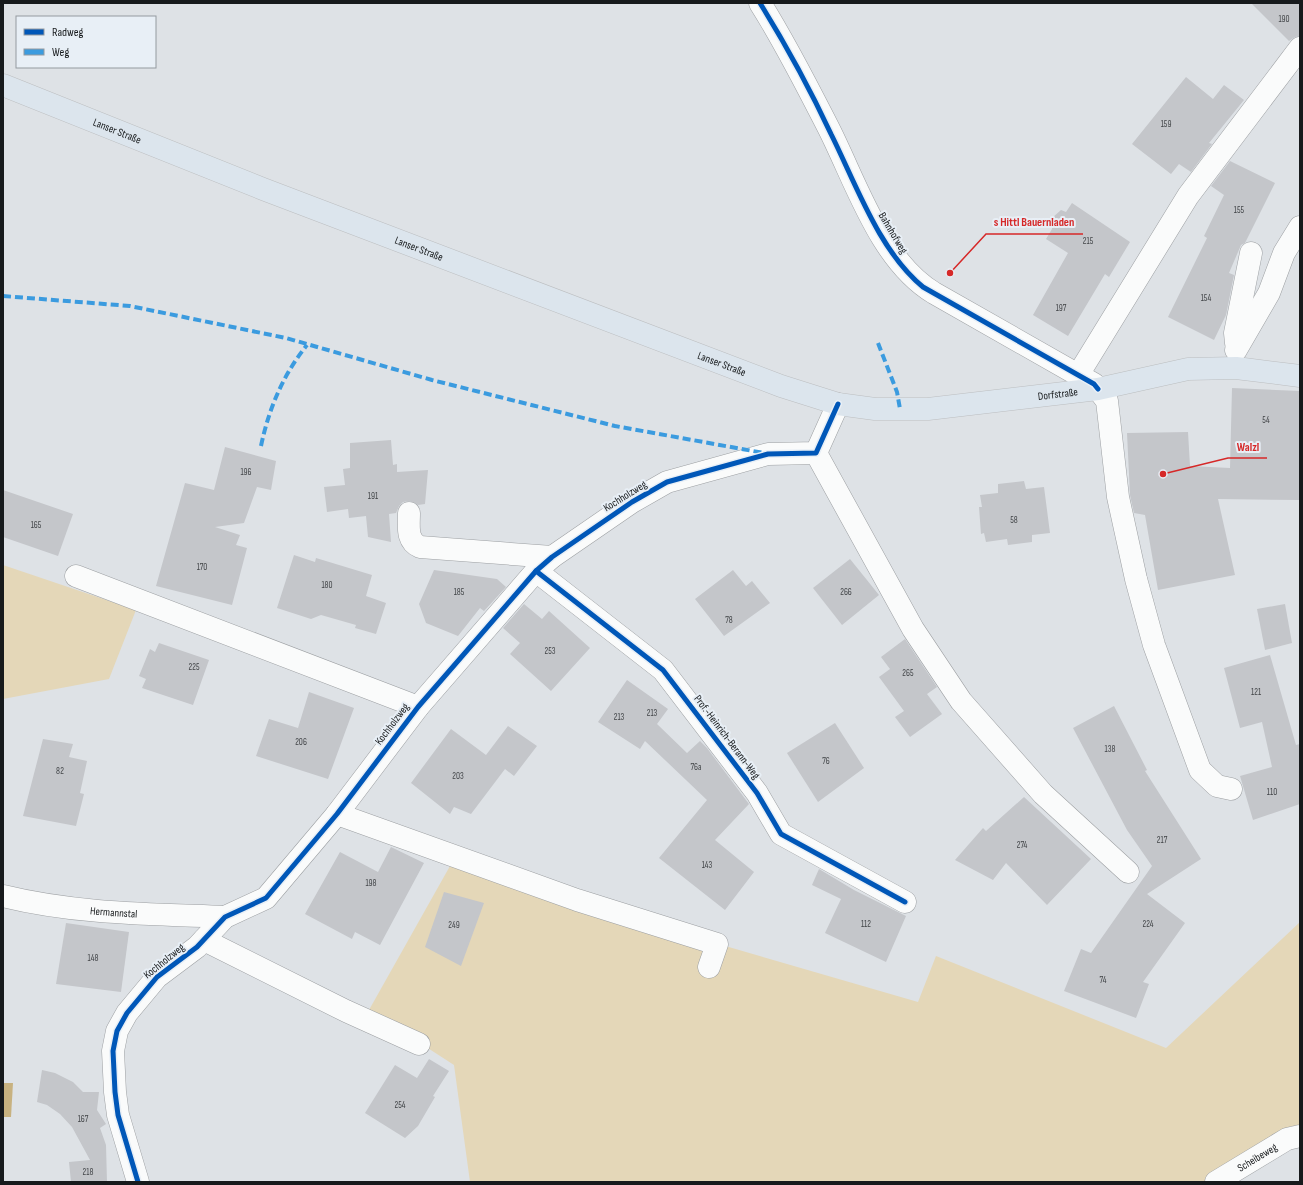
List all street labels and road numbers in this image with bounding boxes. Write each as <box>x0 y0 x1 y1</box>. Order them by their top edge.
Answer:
street label: Lanser Straße <box>91 115 143 146</box>
street label: Bahnhofweg <box>876 210 911 257</box>
street label: Lanser Straße <box>393 233 445 263</box>
street label: Lanser Straße <box>696 348 748 379</box>
street label: Dorfstraße <box>1037 385 1078 403</box>
street label: Kochholzweg <box>601 477 650 514</box>
street label: Prof.-Heinrich-Berann-Weg <box>691 693 763 782</box>
street label: Kochholzweg <box>372 700 412 747</box>
street label: Hermannstal <box>89 904 138 920</box>
street label: Kochholzweg <box>141 940 187 981</box>
street label: Scheibeweg <box>1235 1140 1280 1174</box>

